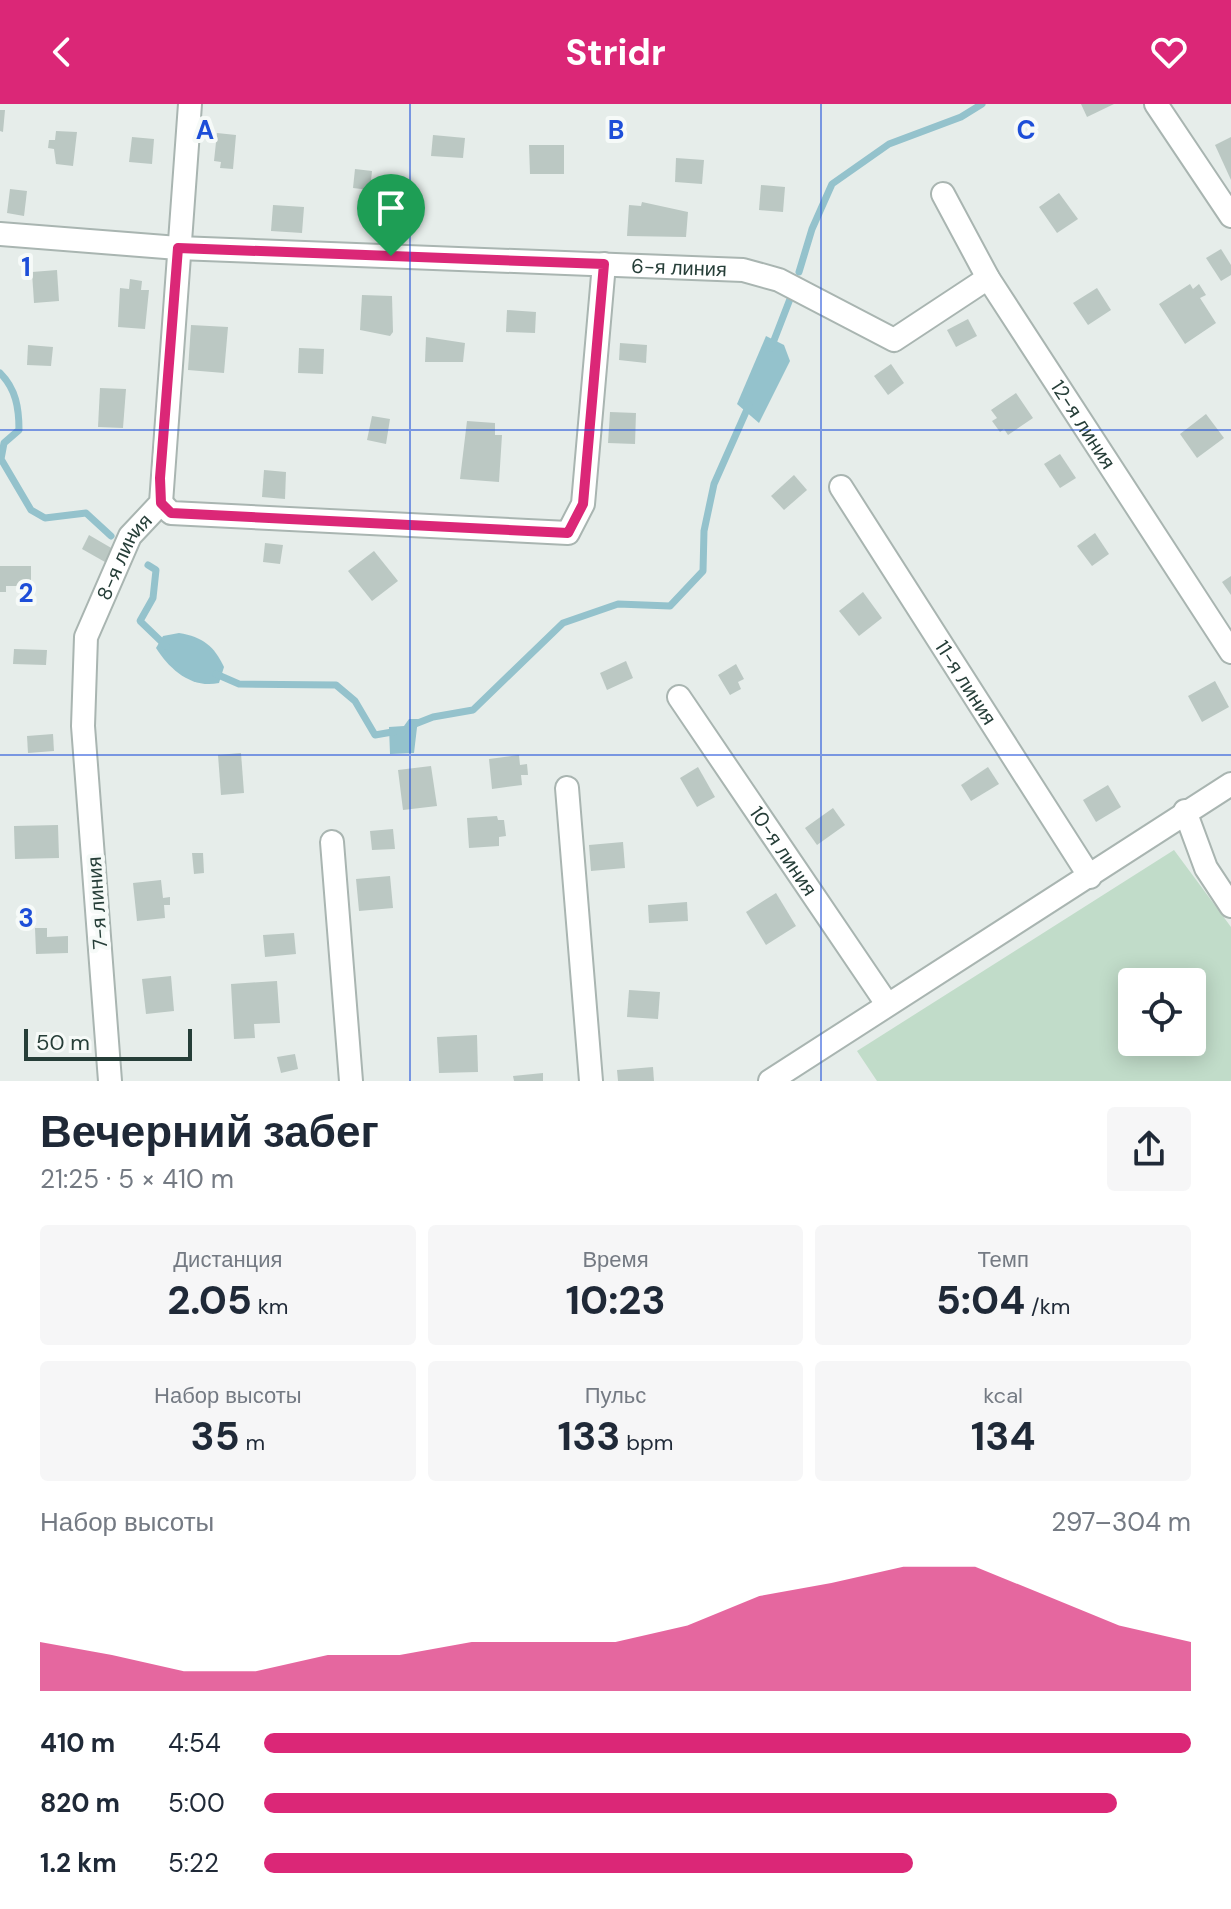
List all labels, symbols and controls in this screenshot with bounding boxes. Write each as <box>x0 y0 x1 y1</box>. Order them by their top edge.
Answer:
text: Stridr <box>565 29 666 76</box>
icon: back <box>40 30 84 74</box>
icon: heart <box>1147 30 1191 74</box>
text: A <box>196 113 214 147</box>
text: B <box>608 113 624 147</box>
text: C <box>1016 113 1036 147</box>
pin <box>357 174 425 256</box>
icon: arrive <box>369 186 413 230</box>
text: 1 <box>21 250 31 284</box>
street label: 6-я линия <box>631 253 727 282</box>
street label: 12-я линия <box>1045 375 1122 474</box>
street label: 8-я линия <box>91 508 157 604</box>
text: 2 <box>18 576 34 610</box>
street label: 11-я линия <box>929 635 1002 730</box>
street label: 10-я линия <box>744 801 823 901</box>
street label: 7-я линия <box>81 856 113 950</box>
text: 3 <box>18 901 34 935</box>
map controls <box>1118 968 1206 1056</box>
button: locate <box>1118 968 1206 1056</box>
scale bar <box>24 1025 192 1061</box>
text: 50 m <box>36 1028 90 1057</box>
text: Вечерний забег <box>40 1103 379 1161</box>
button: share <box>1107 1107 1191 1191</box>
text: 21:25 · 5 × 410 m <box>40 1162 234 1196</box>
text: Дистанция <box>173 1245 282 1274</box>
text: Время <box>582 1245 649 1274</box>
text: Темп <box>977 1245 1029 1274</box>
text: 2.05 <box>167 1274 252 1326</box>
text: 10:23 <box>565 1274 666 1326</box>
text: 5:04 <box>936 1274 1025 1326</box>
text: km <box>252 1292 288 1321</box>
text: /km <box>1025 1292 1070 1321</box>
text: Набор высоты <box>154 1381 302 1410</box>
text: Пульс <box>585 1381 646 1410</box>
text: kcal <box>983 1381 1023 1410</box>
text: 35 <box>191 1410 240 1462</box>
text: 133 <box>558 1410 620 1462</box>
text: 134 <box>971 1410 1036 1462</box>
text: m <box>240 1428 265 1457</box>
text: bpm <box>620 1428 673 1457</box>
text: Набор высоты <box>40 1505 214 1539</box>
text: 297–304 m <box>1051 1505 1191 1539</box>
text: 410 m <box>40 1726 115 1760</box>
text: 4:54 <box>168 1726 221 1760</box>
text: 820 m <box>40 1786 120 1820</box>
text: 5:00 <box>168 1786 225 1820</box>
text: 1.2 km <box>40 1846 117 1880</box>
text: 5:22 <box>168 1846 219 1880</box>

